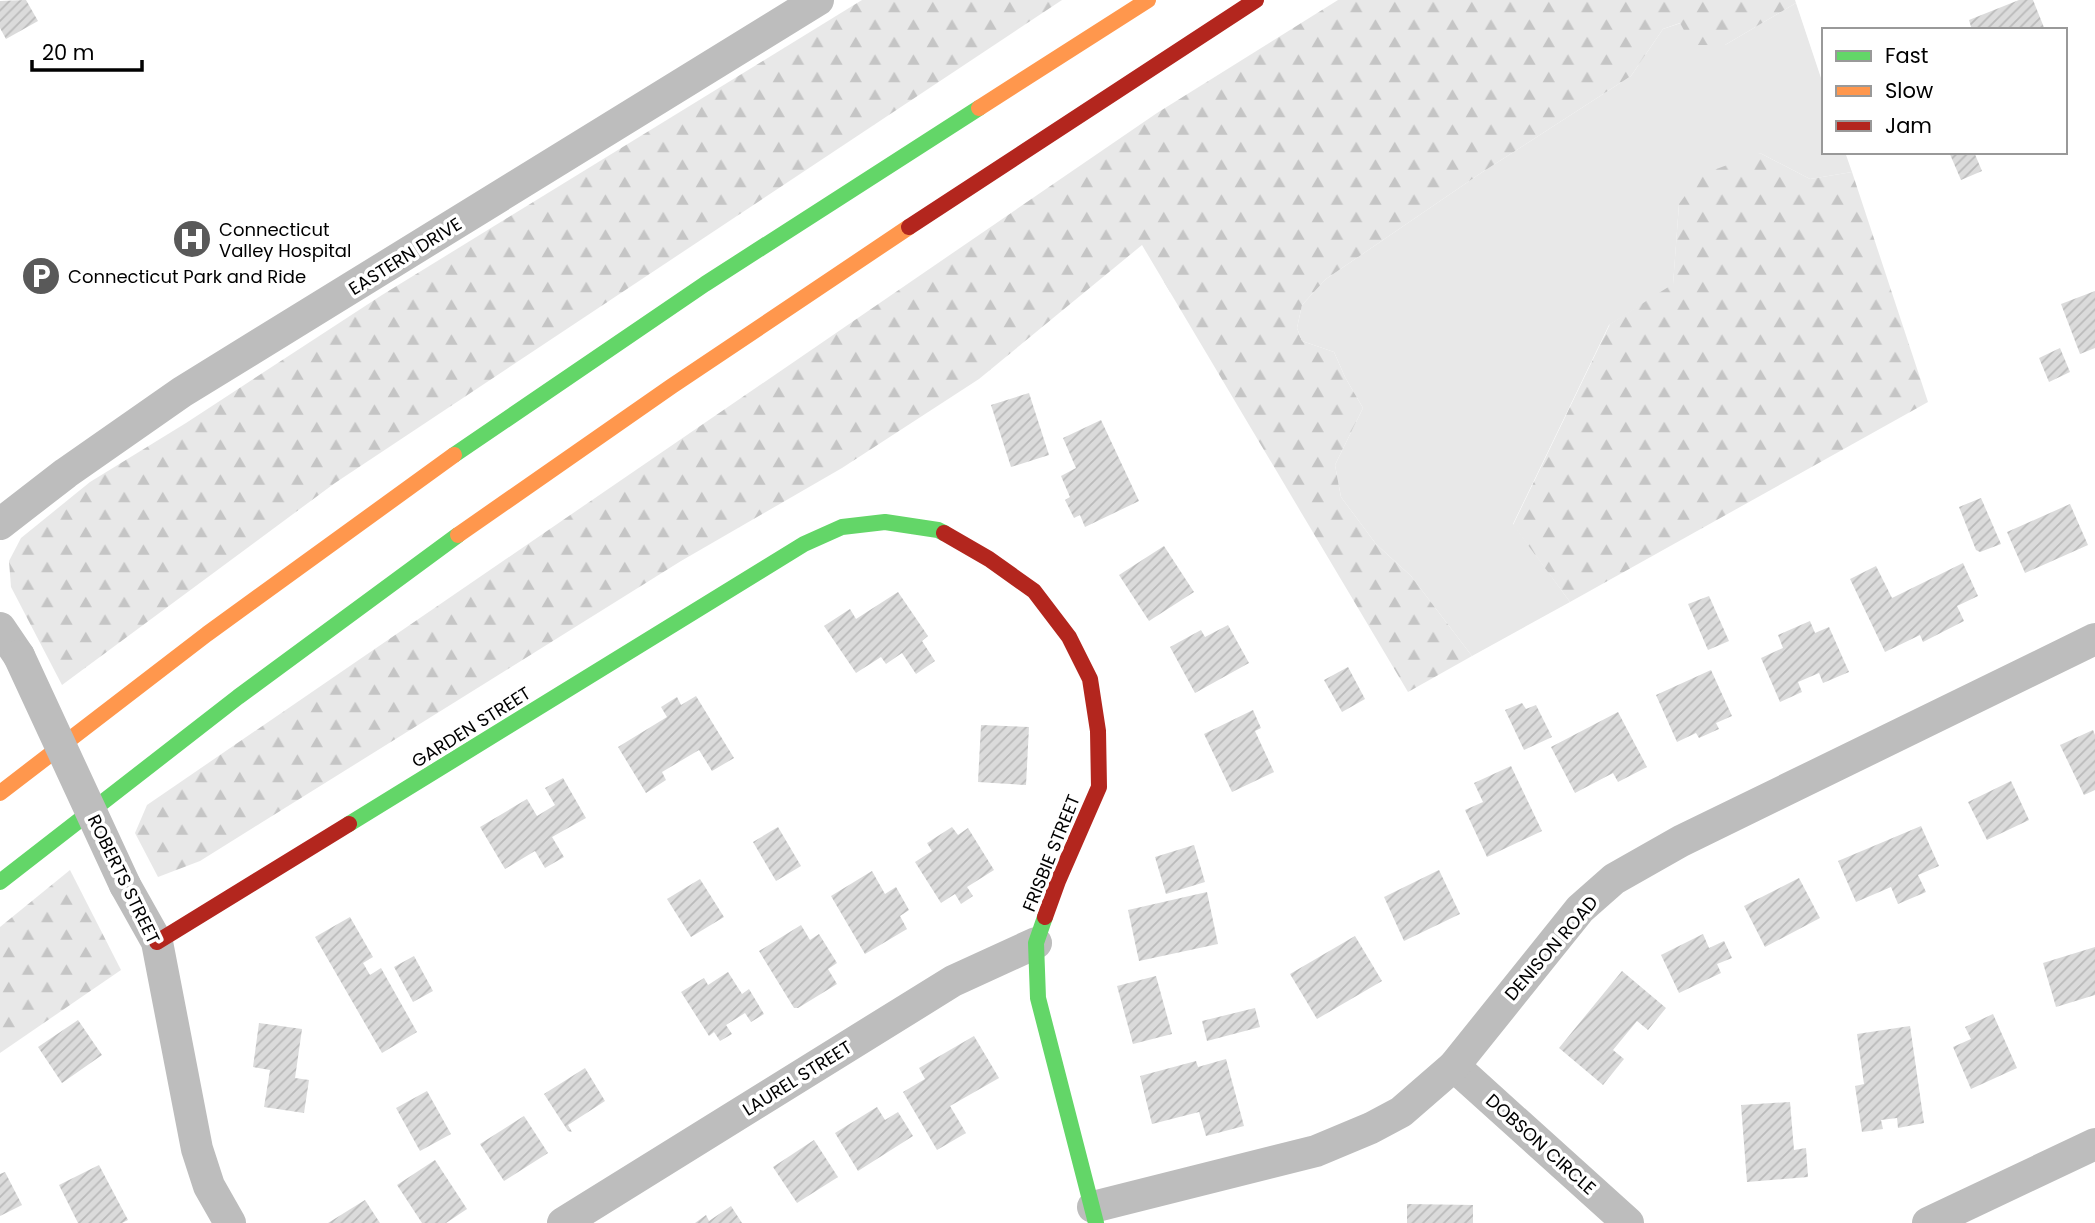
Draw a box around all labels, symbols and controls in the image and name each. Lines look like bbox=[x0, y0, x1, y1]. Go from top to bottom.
scale bar bbox=[32, 28, 142, 72]
legend bbox=[1822, 28, 2067, 154]
text: 20 m bbox=[42, 38, 95, 67]
text: Fast bbox=[1885, 41, 1928, 70]
text: Slow bbox=[1885, 76, 1933, 105]
text: Jam bbox=[1885, 111, 1932, 140]
street label: EASTERN DRIVE bbox=[344, 211, 466, 301]
place label: Connecticut Valley Hospital bbox=[219, 217, 351, 263]
hospital icon: Connecticut Valley Hospital bbox=[171, 218, 213, 260]
parking icon: Connecticut Park and Ride bbox=[20, 255, 62, 297]
place label: Connecticut Park and Ride bbox=[68, 264, 306, 289]
street label: GARDEN STREET bbox=[407, 680, 535, 774]
street label: FRISBIE STREET bbox=[1016, 791, 1086, 915]
street label: ROBERTS STREET bbox=[82, 810, 166, 948]
street label: DENISON ROAD bbox=[1499, 890, 1603, 1006]
street label: LAUREL STREET bbox=[738, 1034, 857, 1122]
street label: DOBSON CIRCLE bbox=[1481, 1088, 1601, 1200]

